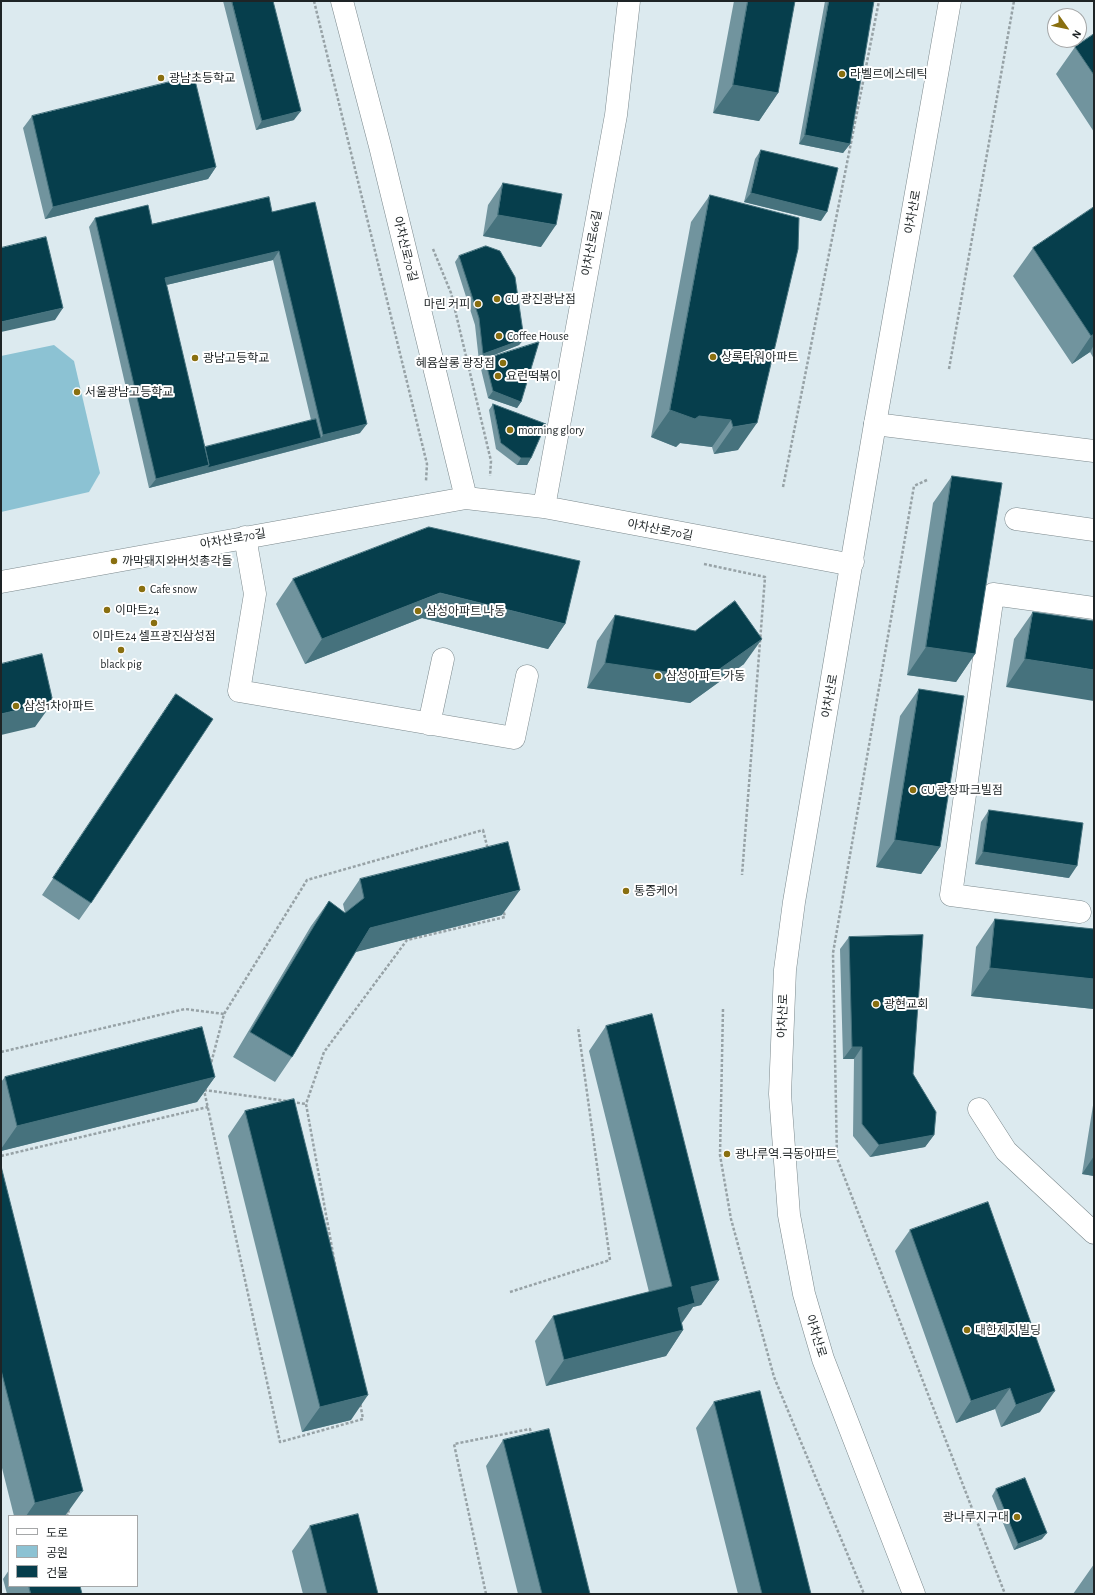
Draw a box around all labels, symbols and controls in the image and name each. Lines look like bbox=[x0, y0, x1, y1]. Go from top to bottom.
north arrow bbox=[1047, 8, 1087, 48]
text: N bbox=[1070, 28, 1083, 40]
place label: 라벨르에스테틱 bbox=[850, 67, 927, 81]
marker: 라벨르에스테틱 bbox=[837, 69, 847, 79]
place label: 광남초등학교 bbox=[169, 71, 235, 85]
marker: 광남초등학교 bbox=[156, 73, 166, 83]
street label: 아차산로 bbox=[902, 189, 924, 235]
street label: 아차산로66길 bbox=[579, 209, 605, 277]
street label: 아차산로70길 bbox=[390, 215, 420, 283]
place label: CU 광진광남점 bbox=[505, 292, 576, 306]
marker: CU 광진광남점 bbox=[492, 294, 502, 304]
place label: 마린 커피 bbox=[424, 297, 470, 311]
marker: 마린 커피 bbox=[473, 299, 483, 309]
place label: Coffee House bbox=[507, 329, 569, 343]
marker: Coffee House bbox=[494, 331, 504, 341]
place label: 상록타워아파트 bbox=[721, 350, 798, 364]
place label: 광남고등학교 bbox=[203, 351, 269, 365]
marker: 상록타워아파트 bbox=[708, 352, 718, 362]
marker: 광남고등학교 bbox=[190, 353, 200, 363]
place label: 혜윰살롱 광장점 bbox=[416, 356, 495, 370]
marker: 혜윰살롱 광장점 bbox=[498, 358, 508, 368]
place label: 요런떡볶이 bbox=[506, 369, 561, 383]
marker: 요런떡볶이 bbox=[493, 371, 503, 381]
place label: 서울광남고등학교 bbox=[85, 385, 173, 399]
marker: 서울광남고등학교 bbox=[72, 387, 82, 397]
place label: morning glory bbox=[518, 423, 584, 437]
marker: morning glory bbox=[505, 425, 515, 435]
street label: 아차산로70길 bbox=[626, 517, 694, 543]
street label: 아차산로70길 bbox=[199, 526, 267, 552]
place label: 까막돼지와버섯총각들 bbox=[122, 554, 232, 568]
marker: 까막돼지와버섯총각들 bbox=[109, 556, 119, 566]
place label: Cafe snow bbox=[150, 582, 197, 596]
marker: Cafe snow bbox=[137, 584, 147, 594]
place label: 이마트24 bbox=[115, 603, 159, 617]
place label: 삼성아파트 나동 bbox=[426, 604, 505, 618]
marker: 이마트24 bbox=[102, 605, 112, 615]
marker: 삼성아파트 나동 bbox=[413, 606, 423, 616]
marker: 이마트24 셀프광진삼성점 bbox=[149, 618, 159, 628]
place label: 이마트24 셀프광진삼성점 bbox=[92, 629, 216, 643]
marker: black pig bbox=[116, 645, 126, 655]
place label: black pig bbox=[100, 657, 142, 671]
place label: 삼성아파트 가동 bbox=[666, 669, 745, 683]
marker: 삼성아파트 가동 bbox=[653, 671, 663, 681]
street label: 아차산로 bbox=[819, 673, 841, 719]
place label: 삼성1차아파트 bbox=[24, 699, 94, 713]
marker: 삼성1차아파트 bbox=[11, 701, 21, 711]
place label: CU 광장파크빌점 bbox=[921, 783, 1003, 797]
marker: CU 광장파크빌점 bbox=[908, 785, 918, 795]
place label: 통증케어 bbox=[634, 884, 678, 898]
marker: 통증케어 bbox=[621, 886, 631, 896]
street label: 아차산로 bbox=[775, 994, 791, 1038]
place label: 광현교회 bbox=[884, 997, 928, 1011]
marker: 광현교회 bbox=[871, 999, 881, 1009]
place label: 광나루역.극동아파트 bbox=[735, 1147, 837, 1161]
marker: 광나루역.극동아파트 bbox=[722, 1149, 732, 1159]
street label: 아차산로 bbox=[803, 1313, 829, 1359]
place label: 대한제지빌딩 bbox=[975, 1323, 1041, 1337]
marker: 대한제지빌딩 bbox=[962, 1325, 972, 1335]
place label: 광나루지구대 bbox=[943, 1510, 1009, 1524]
marker: 광나루지구대 bbox=[1012, 1512, 1022, 1522]
legend bbox=[8, 1515, 138, 1587]
text: 도로 bbox=[46, 1527, 68, 1539]
text: 공원 bbox=[46, 1547, 68, 1559]
text: 건물 bbox=[46, 1567, 68, 1579]

